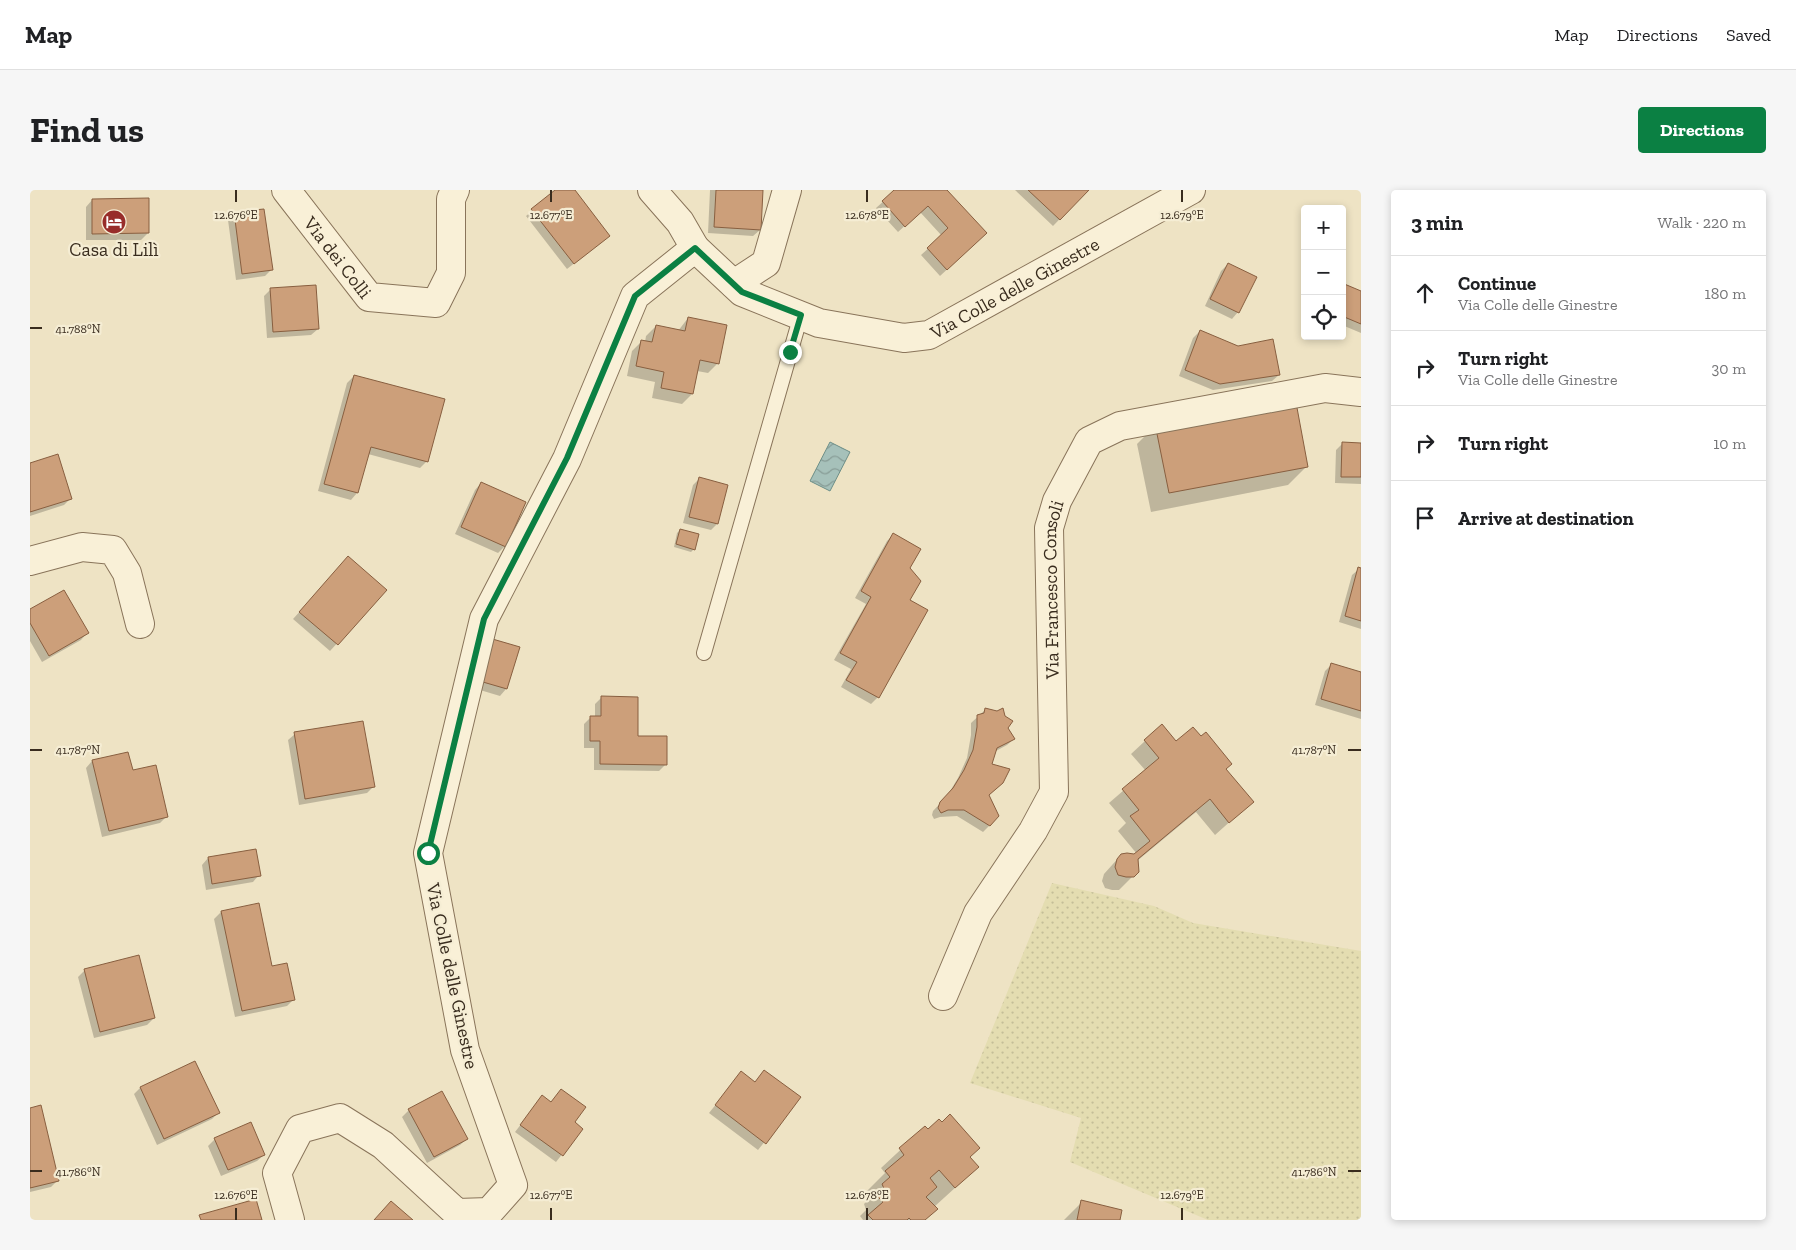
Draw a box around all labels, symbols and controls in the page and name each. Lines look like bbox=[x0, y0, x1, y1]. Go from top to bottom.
text: Map bbox=[25, 20, 72, 49]
text: Map bbox=[1554, 24, 1589, 46]
text: Directions bbox=[1617, 24, 1698, 46]
text: Saved bbox=[1726, 24, 1771, 46]
button: Directions bbox=[1638, 107, 1766, 153]
text: Find us bbox=[30, 109, 144, 151]
map controls bbox=[1301, 205, 1346, 340]
button: + bbox=[1301, 205, 1346, 250]
text: 12.676°E bbox=[214, 208, 258, 222]
text: 12.677°E bbox=[530, 208, 572, 222]
text: 12.678°E bbox=[845, 208, 889, 222]
text: 12.679°E bbox=[1160, 208, 1204, 222]
hotel icon: Casa di Lilì bbox=[101, 209, 127, 235]
text: 3 min bbox=[1411, 210, 1463, 235]
street label: Via dei Colli bbox=[298, 211, 377, 303]
text: Walk · 220 m bbox=[1658, 213, 1746, 232]
street label: Via Colle delle Ginestre bbox=[925, 232, 1103, 345]
place label: Casa di Lilì bbox=[69, 238, 159, 261]
button: − bbox=[1301, 250, 1346, 295]
text: Continue bbox=[1458, 272, 1536, 295]
icon: ahead bbox=[1411, 279, 1439, 307]
text: 180 m bbox=[1705, 284, 1746, 303]
button: locate bbox=[1301, 295, 1346, 340]
text: Via Colle delle Ginestre bbox=[1458, 295, 1617, 314]
text: 41.788°N bbox=[55, 322, 101, 336]
route end bbox=[779, 341, 802, 364]
text: Turn right bbox=[1458, 347, 1548, 370]
icon: right bbox=[1411, 354, 1439, 382]
text: 30 m bbox=[1712, 359, 1746, 378]
text: Via Colle delle Ginestre bbox=[1458, 370, 1617, 389]
icon: right bbox=[1411, 429, 1439, 457]
text: Turn right bbox=[1458, 432, 1548, 455]
text: 10 m bbox=[1713, 434, 1746, 453]
street label: Via Francesco Consoli bbox=[1038, 497, 1069, 680]
icon: arrive bbox=[1411, 504, 1439, 532]
text: Arrive at destination bbox=[1458, 507, 1634, 530]
text: 41.787°N bbox=[56, 743, 100, 757]
text: 41.787°N bbox=[1292, 743, 1336, 757]
route start bbox=[417, 842, 440, 865]
street label: Via Colle delle Ginestre bbox=[421, 880, 483, 1071]
text: 41.786°N bbox=[55, 1165, 101, 1179]
text: 41.786°N bbox=[1291, 1165, 1337, 1179]
text: 12.676°E bbox=[214, 1188, 258, 1202]
text: 12.677°E bbox=[530, 1188, 572, 1202]
text: 12.678°E bbox=[845, 1188, 889, 1202]
text: 12.679°E bbox=[1160, 1188, 1204, 1202]

